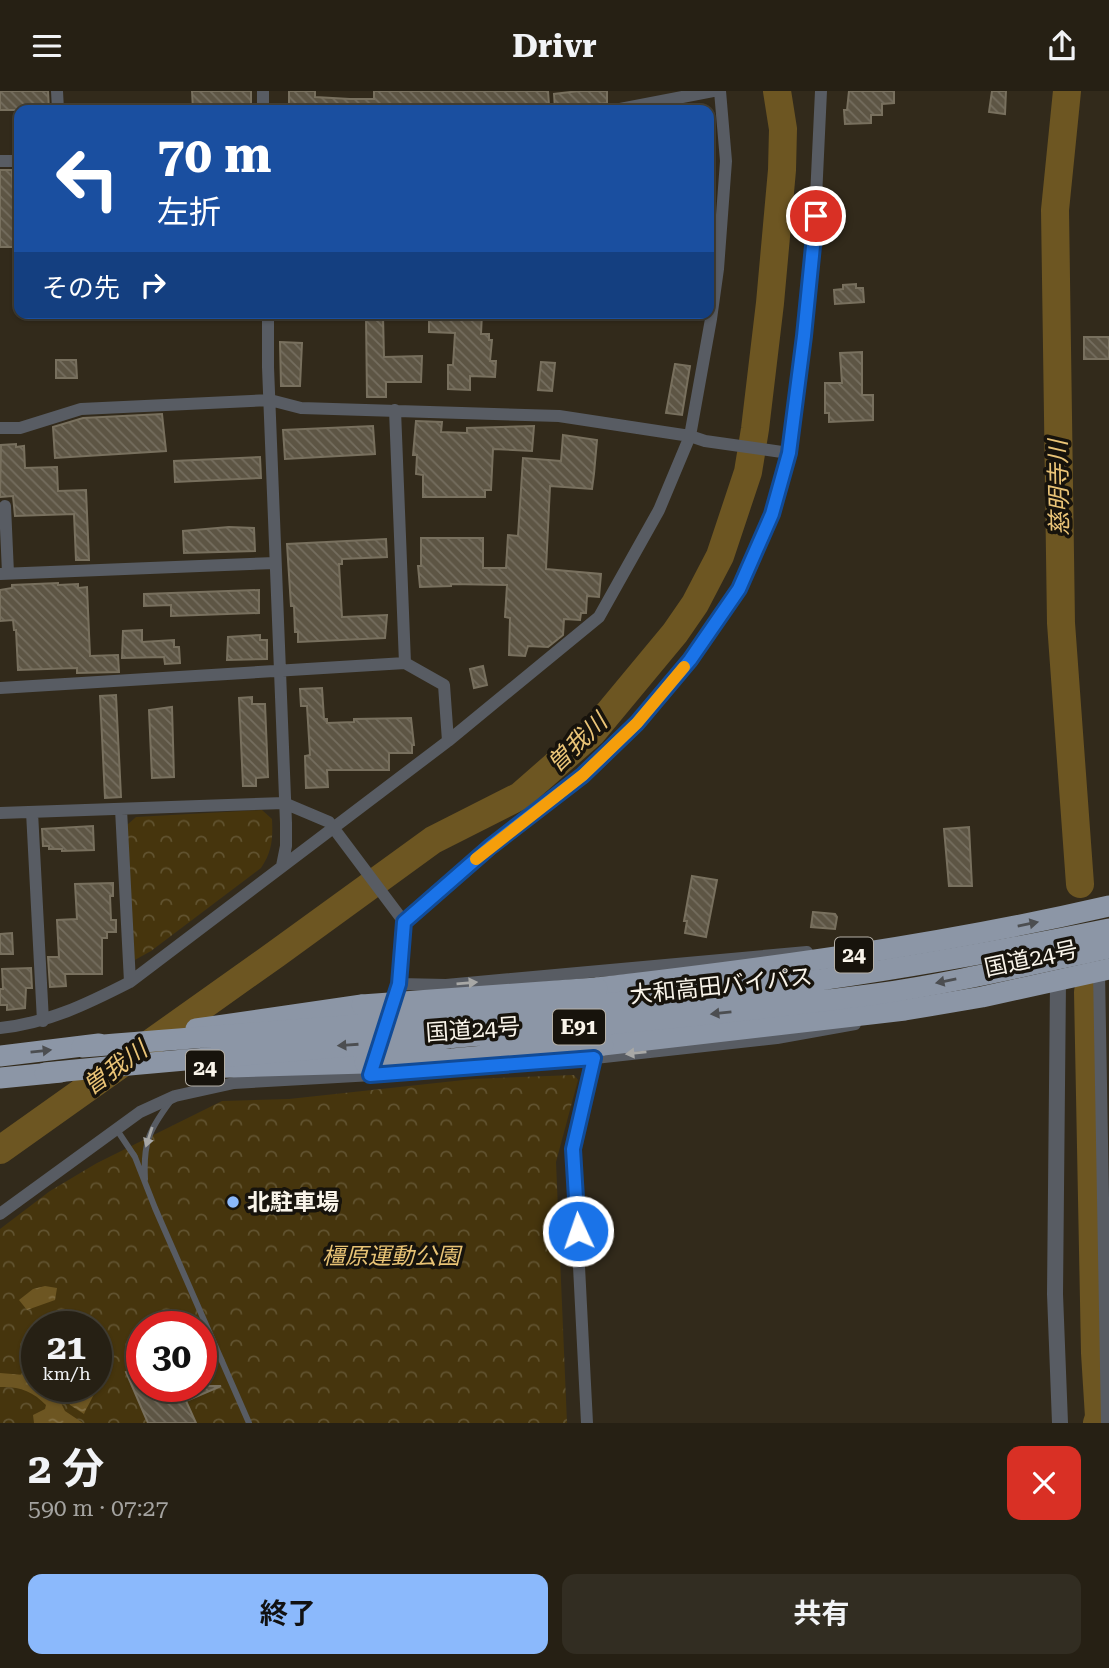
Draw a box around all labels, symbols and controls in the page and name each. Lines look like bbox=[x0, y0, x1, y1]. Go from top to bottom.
icon: menu bbox=[28, 27, 66, 65]
text: Drivr bbox=[512, 27, 597, 65]
icon: share bbox=[1043, 27, 1081, 65]
text: 70 m bbox=[157, 127, 272, 184]
icon: left bbox=[42, 133, 133, 224]
pin bbox=[786, 186, 846, 246]
text: 左折 bbox=[157, 193, 221, 231]
icon: arrive bbox=[797, 197, 835, 235]
icon: right bbox=[134, 266, 172, 304]
text: その先 bbox=[42, 273, 120, 303]
water label: 慈明寺川 bbox=[1044, 437, 1074, 536]
water label: 曽我川 bbox=[541, 706, 615, 778]
one-way arrow bbox=[1017, 918, 1039, 929]
street label: 国道24号 bbox=[982, 936, 1080, 982]
road number: 24 bbox=[835, 937, 873, 973]
street label: 大和高田バイパス bbox=[628, 963, 814, 1009]
one-way arrow bbox=[935, 976, 957, 987]
one-way arrow bbox=[456, 977, 478, 988]
one-way arrow bbox=[710, 1008, 732, 1019]
road number: E91 bbox=[553, 1009, 605, 1045]
street label: 国道24号 bbox=[425, 1013, 521, 1047]
water label: 曽我川 bbox=[78, 1034, 155, 1100]
one-way arrow bbox=[337, 1040, 359, 1051]
one-way arrow bbox=[30, 1046, 52, 1057]
one-way arrow bbox=[625, 1048, 647, 1059]
road number: 24 bbox=[186, 1051, 224, 1086]
one-way arrow bbox=[144, 1126, 154, 1147]
place label: 北駐車場 bbox=[247, 1189, 339, 1216]
marker: 北駐車場 bbox=[225, 1194, 241, 1210]
position arrow bbox=[541, 1194, 615, 1268]
park label: 橿原運動公園 bbox=[322, 1243, 463, 1270]
speed limit sign: 30 bbox=[126, 1311, 217, 1402]
text: 21 bbox=[47, 1327, 86, 1368]
text: km/h bbox=[42, 1363, 91, 1384]
text: 2 分 bbox=[28, 1444, 104, 1493]
button: close bbox=[1007, 1446, 1081, 1520]
text: 590 m · 07:27 bbox=[28, 1495, 168, 1522]
button: 終了 bbox=[28, 1574, 548, 1654]
button: 共有 bbox=[562, 1574, 1081, 1654]

